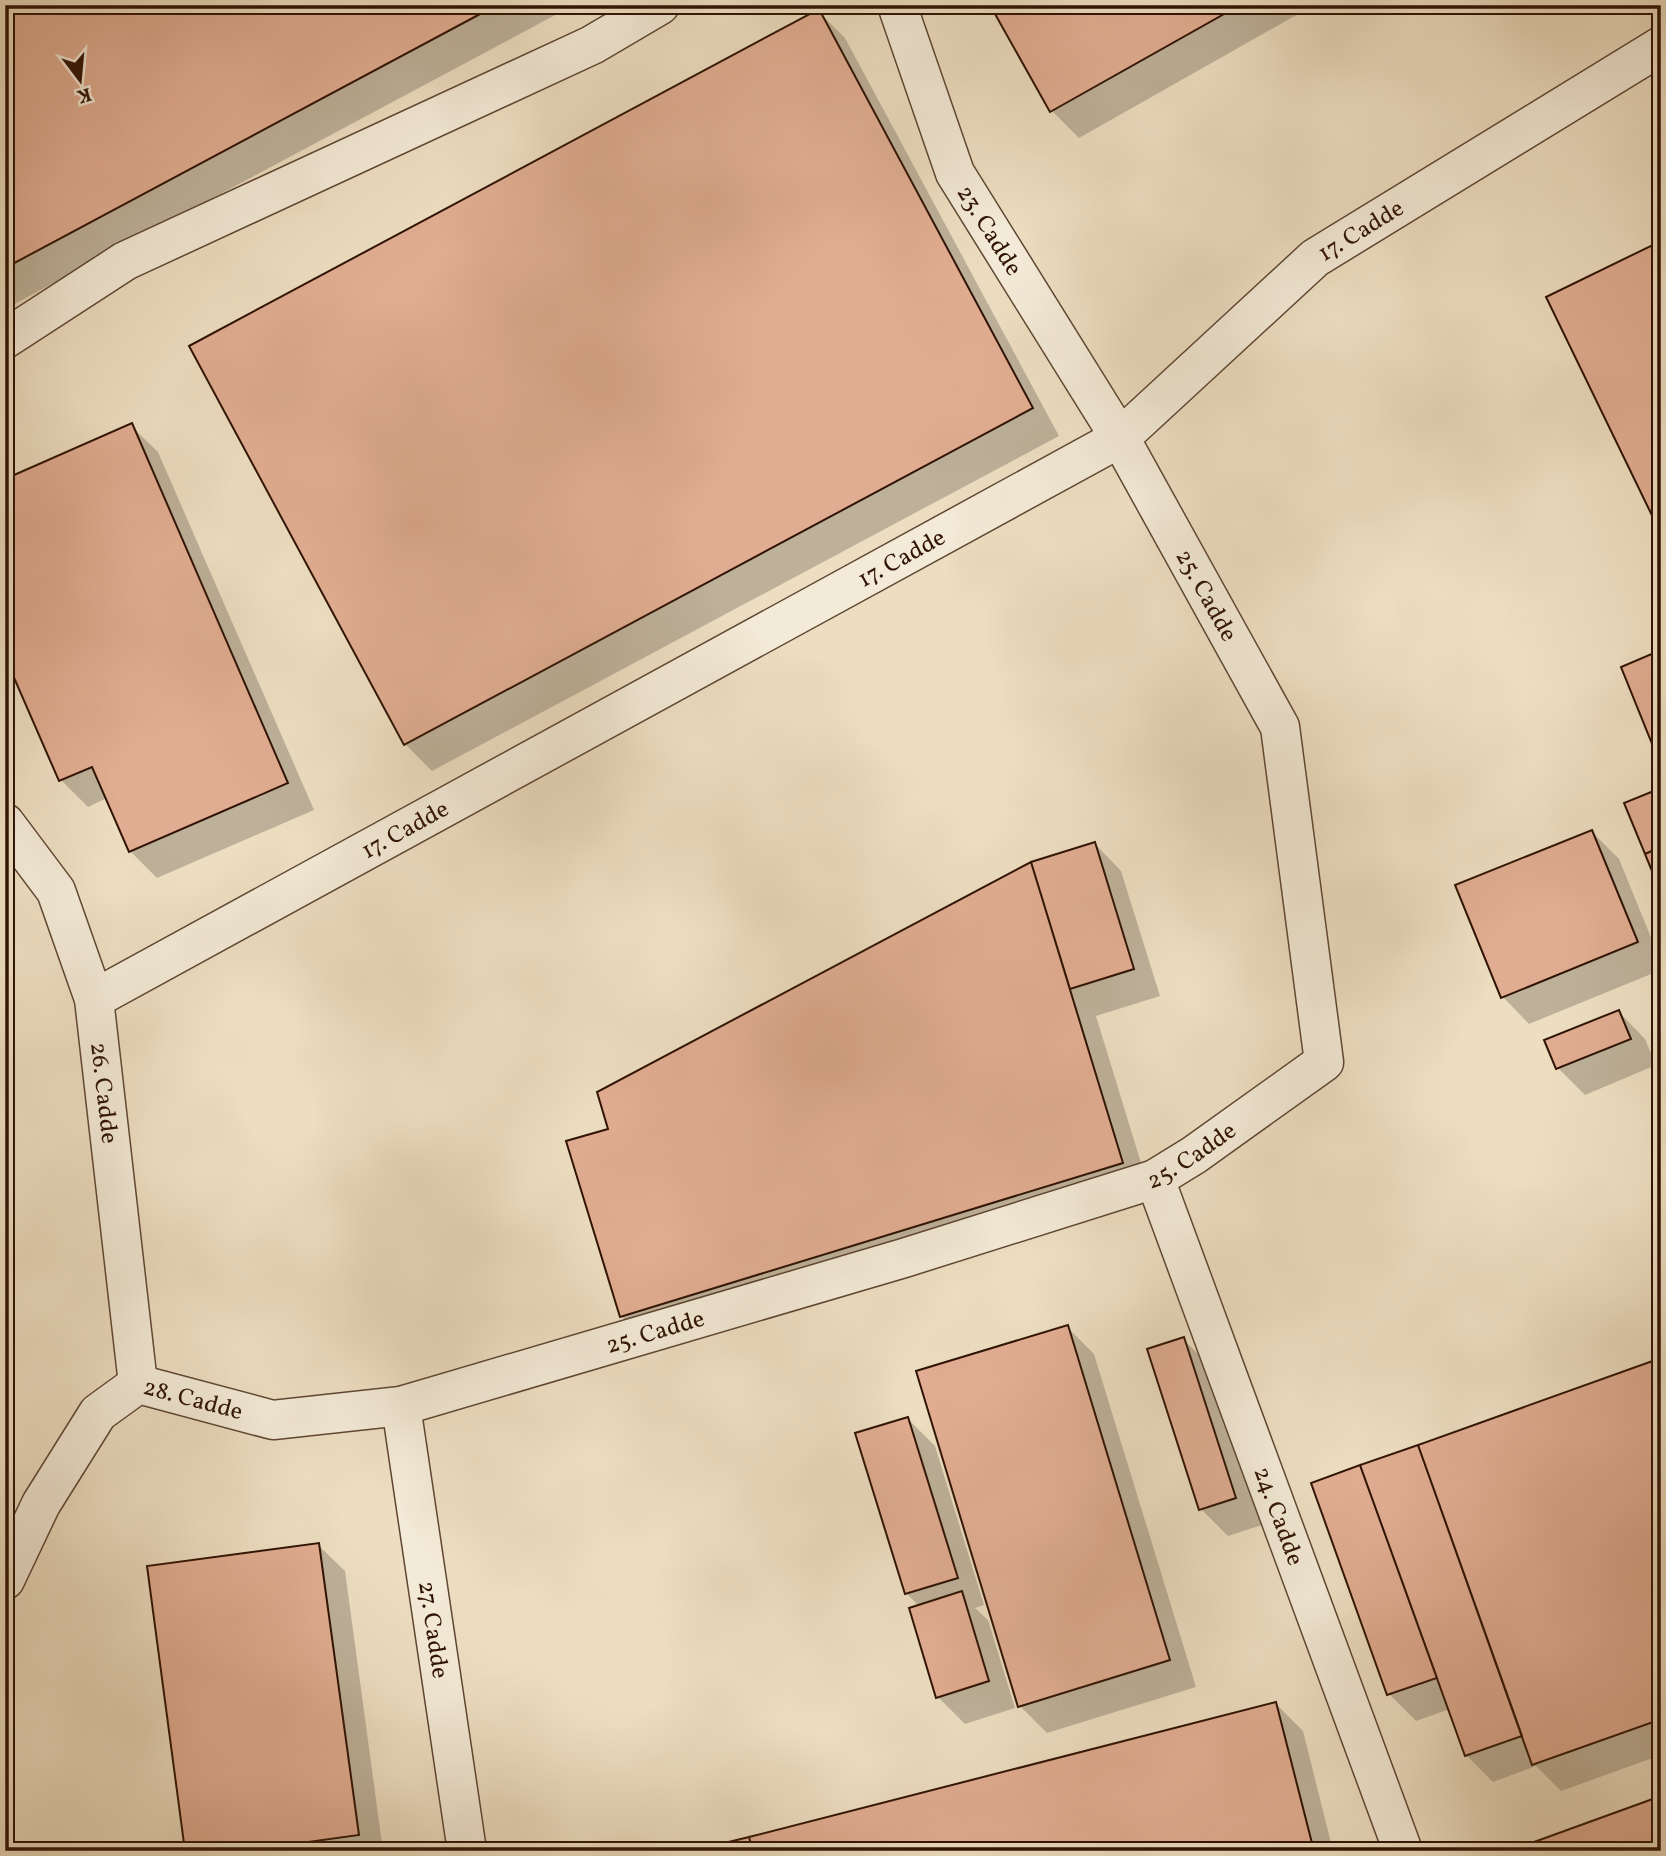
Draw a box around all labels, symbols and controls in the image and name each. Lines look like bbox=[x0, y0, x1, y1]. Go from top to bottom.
north arrow bbox=[46, 46, 116, 116]
text: K bbox=[74, 80, 94, 109]
street label: 23. Cadde bbox=[947, 179, 1029, 283]
street label: 17. Cadde bbox=[1312, 193, 1411, 271]
street label: 17. Cadde bbox=[852, 522, 952, 597]
street label: 25. Cadde bbox=[1166, 544, 1245, 648]
street label: 17. Cadde bbox=[356, 793, 455, 869]
street label: 26. Cadde bbox=[80, 1041, 125, 1146]
street label: 25. Cadde bbox=[1143, 1115, 1244, 1199]
street label: 25. Cadde bbox=[602, 1303, 709, 1364]
street label: 28. Cadde bbox=[139, 1371, 246, 1430]
street label: 24. Cadde bbox=[1244, 1462, 1311, 1571]
street label: 27. Cadde bbox=[408, 1579, 456, 1681]

